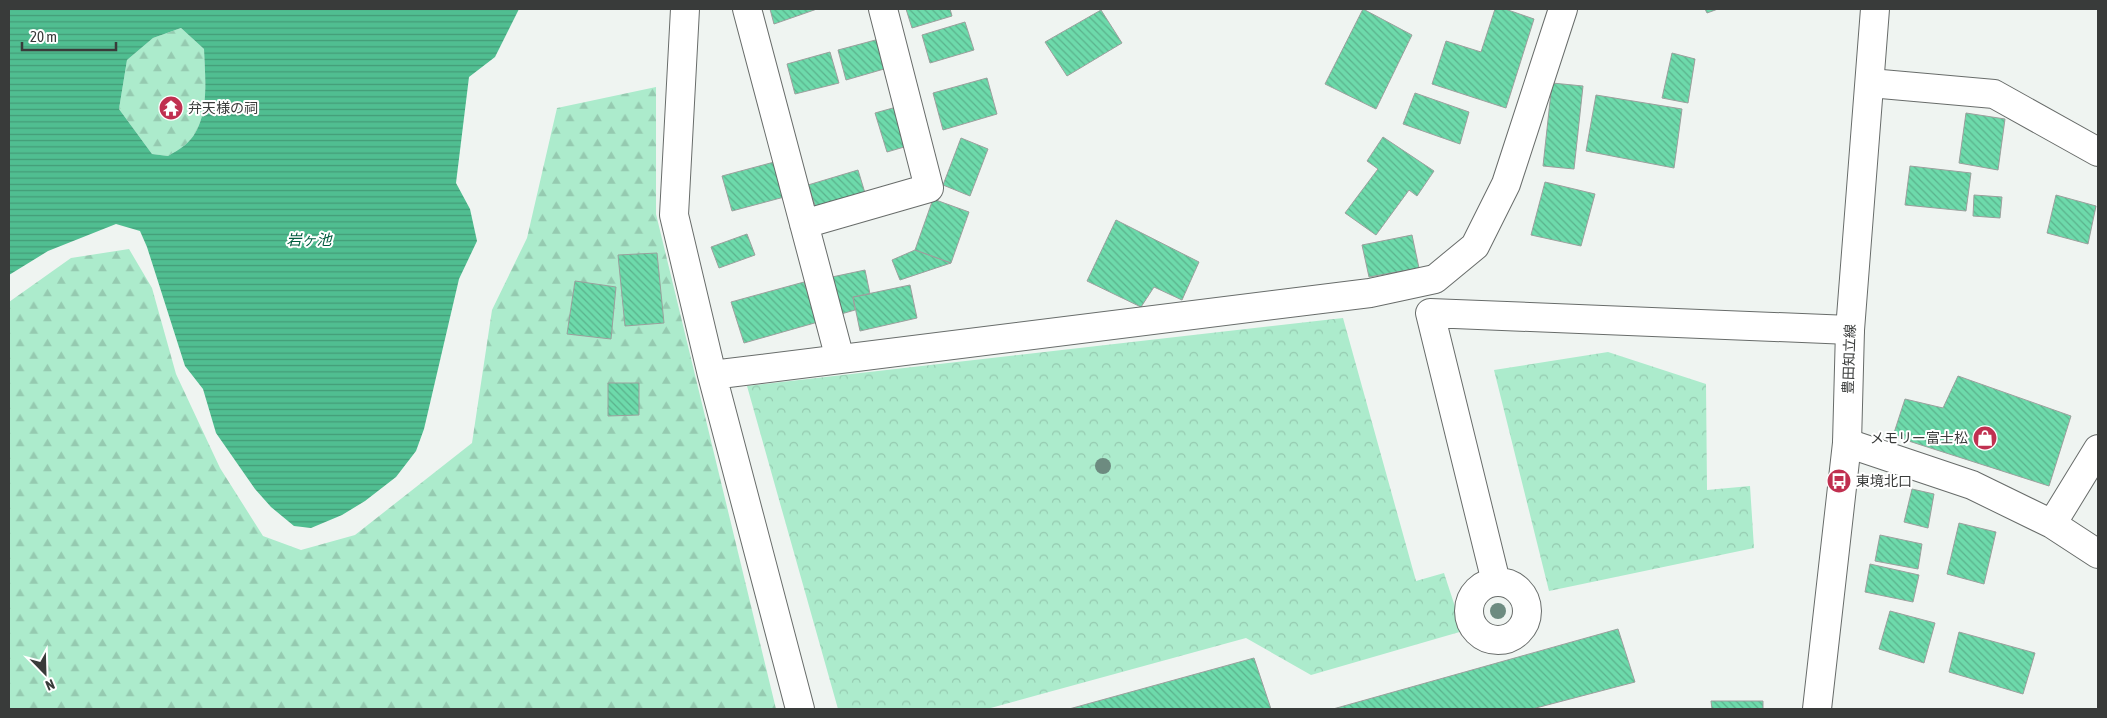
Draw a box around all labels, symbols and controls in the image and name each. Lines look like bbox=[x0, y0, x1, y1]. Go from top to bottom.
scale bar bbox=[22, 20, 116, 52]
text: 20 m bbox=[30, 28, 57, 45]
temple icon: 弁天様の祠 bbox=[158, 95, 184, 121]
place label: 弁天様の祠 bbox=[188, 100, 258, 116]
water label: 岩ヶ池 bbox=[286, 231, 333, 248]
street label: 豊田知立線 bbox=[1840, 324, 1858, 394]
shop icon: メモリー富士松 bbox=[1972, 425, 1998, 451]
place label: メモリー富士松 bbox=[1870, 430, 1968, 446]
bus stop icon: 東境北口 bbox=[1826, 468, 1852, 494]
place label: 東境北口 bbox=[1856, 473, 1912, 489]
north arrow bbox=[20, 648, 70, 698]
text: N bbox=[43, 676, 57, 694]

